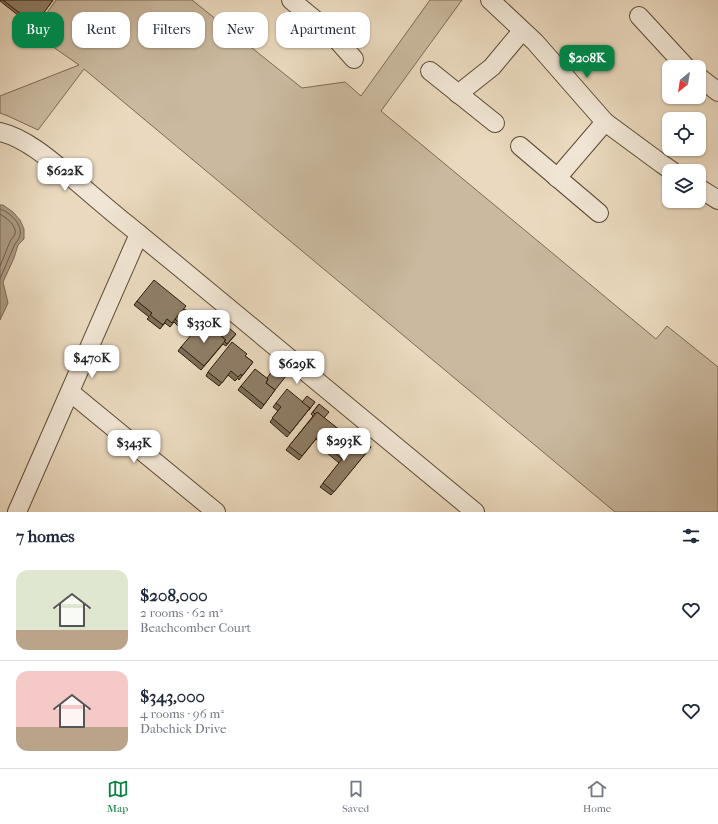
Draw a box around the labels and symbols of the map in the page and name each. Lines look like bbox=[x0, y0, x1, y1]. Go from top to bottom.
pin: $208K bbox=[559, 45, 615, 79]
north arrow bbox=[662, 60, 706, 104]
pin: $622K bbox=[37, 158, 93, 192]
pin: $330K bbox=[176, 310, 232, 344]
pin: $470K bbox=[64, 345, 120, 379]
pin: $629K bbox=[269, 351, 325, 385]
pin: $293K bbox=[316, 428, 372, 462]
pin: $343K bbox=[106, 430, 162, 464]

